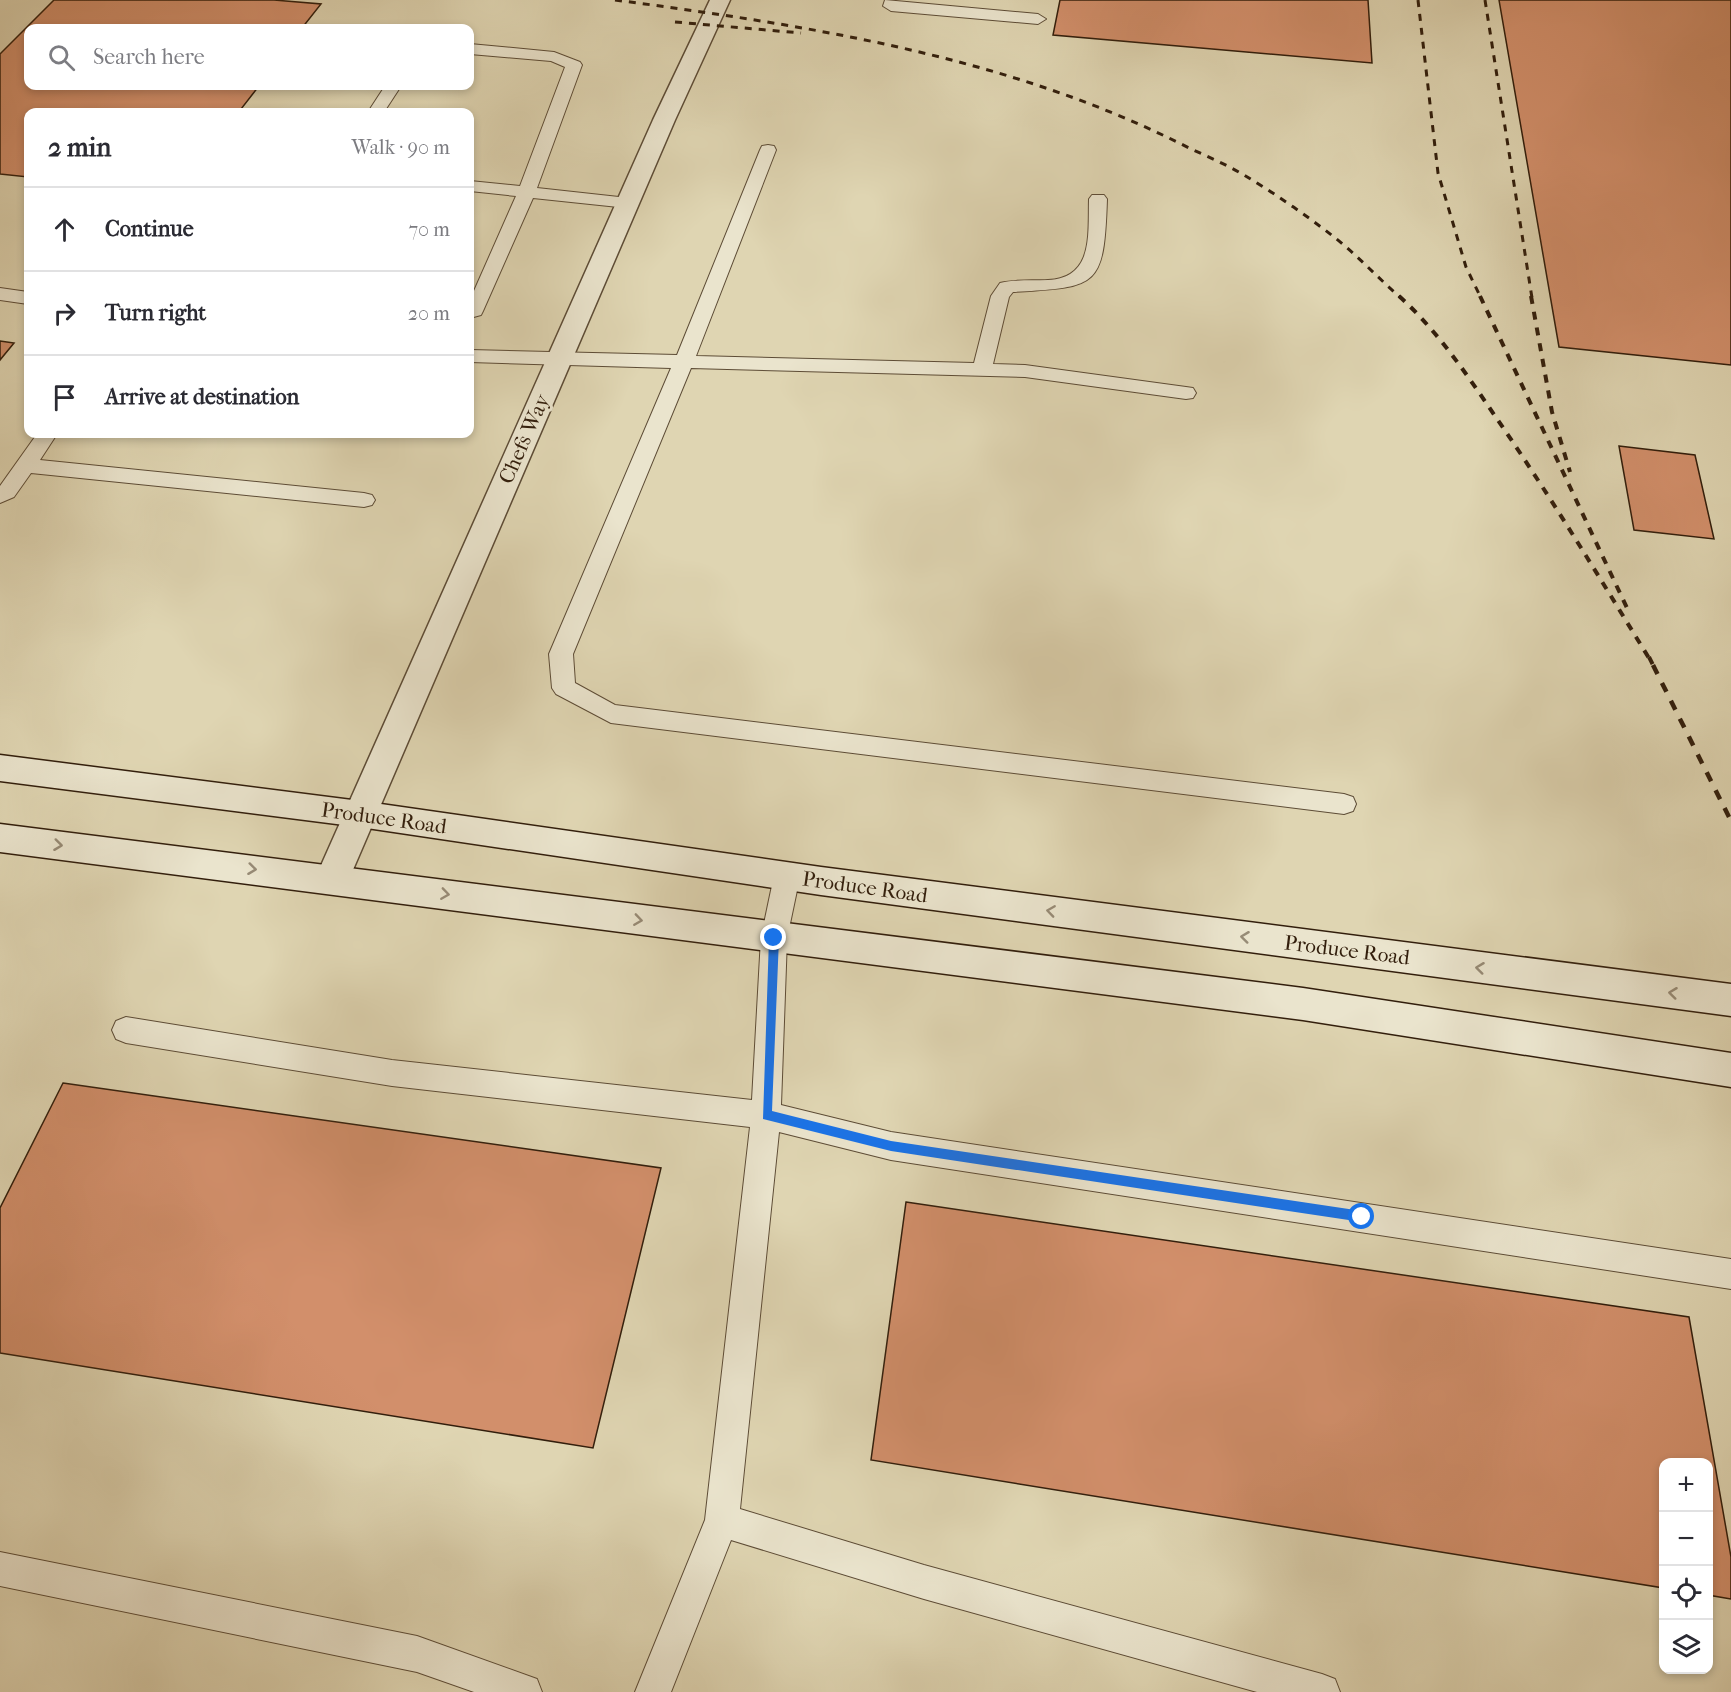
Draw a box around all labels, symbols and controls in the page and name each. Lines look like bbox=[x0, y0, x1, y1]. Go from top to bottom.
search box bbox=[24, 24, 474, 90]
icon: search bbox=[45, 41, 78, 74]
text: Search here bbox=[93, 44, 205, 70]
text: 2 min bbox=[48, 132, 111, 163]
text: Walk · 90 m bbox=[352, 136, 450, 159]
icon: ahead bbox=[48, 213, 81, 246]
text: Continue bbox=[105, 216, 194, 242]
text: 70 m bbox=[408, 218, 450, 241]
icon: right bbox=[48, 297, 81, 330]
text: Turn right bbox=[105, 300, 206, 326]
text: 20 m bbox=[408, 302, 450, 325]
icon: arrive bbox=[48, 381, 81, 414]
text: Arrive at destination bbox=[105, 384, 299, 410]
street label: Chefs Way bbox=[494, 390, 555, 487]
street label: Produce Road bbox=[320, 797, 449, 839]
one-way arrow bbox=[53, 839, 63, 851]
one-way arrow bbox=[247, 863, 256, 875]
street label: Produce Road bbox=[801, 866, 930, 908]
one-way arrow bbox=[440, 888, 450, 900]
one-way arrow bbox=[1047, 906, 1056, 918]
one-way arrow bbox=[634, 913, 643, 926]
route end bbox=[760, 924, 786, 950]
street label: Produce Road bbox=[1283, 930, 1412, 970]
one-way arrow bbox=[1240, 931, 1249, 944]
one-way arrow bbox=[1475, 962, 1484, 974]
one-way arrow bbox=[1668, 987, 1678, 1000]
route start bbox=[1348, 1203, 1374, 1229]
map controls bbox=[1659, 1458, 1713, 1674]
button: + bbox=[1659, 1458, 1713, 1512]
button: − bbox=[1659, 1512, 1713, 1566]
button: locate bbox=[1659, 1566, 1713, 1620]
button: layers bbox=[1659, 1620, 1713, 1674]

